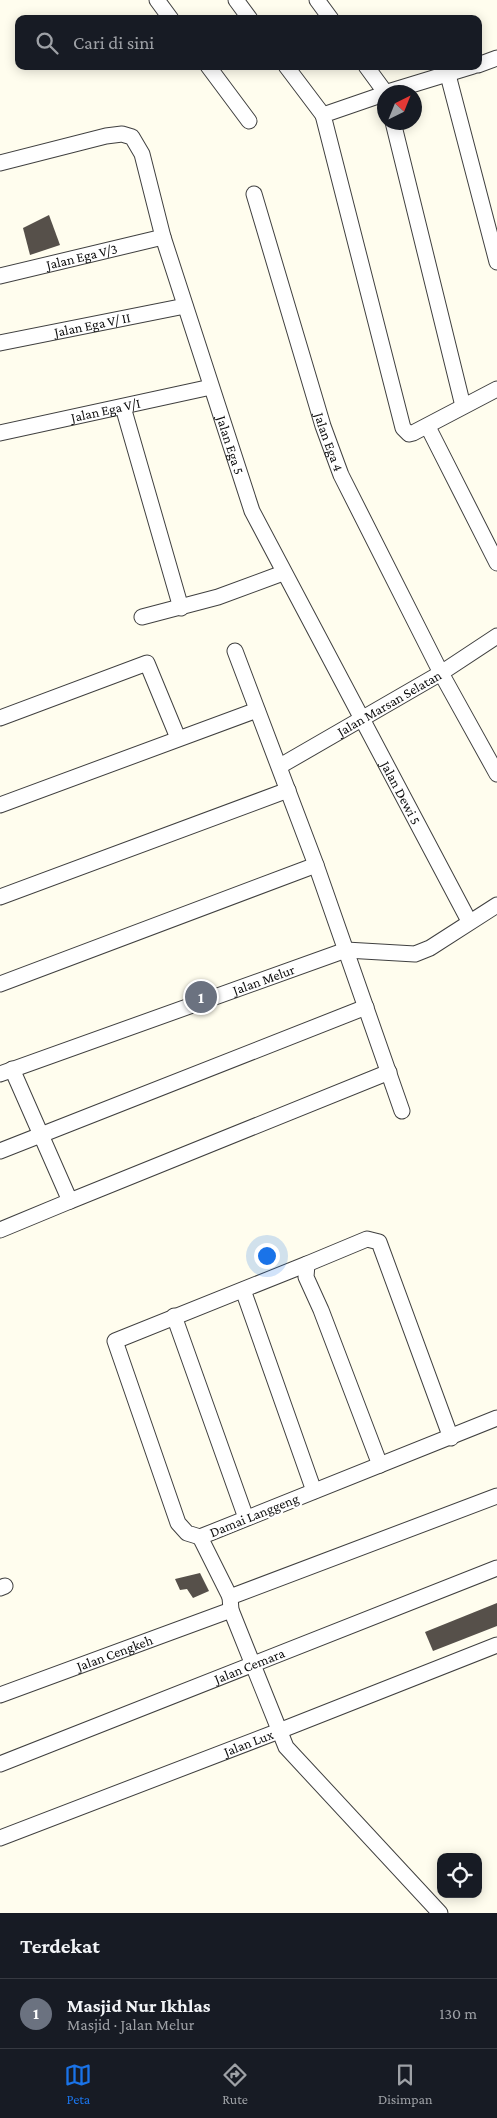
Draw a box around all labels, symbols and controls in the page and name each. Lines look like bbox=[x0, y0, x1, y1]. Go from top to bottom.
search box bbox=[15, 15, 482, 70]
icon: search bbox=[33, 29, 61, 57]
text: Cari di sini bbox=[73, 32, 154, 53]
north arrow bbox=[377, 85, 422, 130]
street label: Jalan Ega V/3 bbox=[42, 240, 119, 273]
street label: Jalan Ega V/ II bbox=[51, 309, 132, 340]
street label: Jalan Ega V/I bbox=[67, 395, 142, 426]
street label: Jalan Ega 4 bbox=[311, 409, 347, 473]
street label: Jalan Ega 5 bbox=[213, 412, 248, 476]
street label: Jalan Marsan Selatan bbox=[332, 666, 444, 740]
street label: Jalan Dewi 5 bbox=[377, 756, 424, 827]
street label: Jalan Melur bbox=[228, 961, 297, 999]
pin: 1 bbox=[185, 978, 217, 1016]
your location bbox=[254, 1243, 280, 1269]
street label: Damai Langgeng bbox=[207, 1490, 301, 1540]
street label: Jalan Cengkeh bbox=[72, 1631, 155, 1675]
street label: Jalan Cemara bbox=[210, 1644, 287, 1687]
street label: Jalan Lux bbox=[219, 1726, 276, 1760]
map controls bbox=[437, 1853, 482, 1898]
button: locate bbox=[437, 1853, 482, 1898]
text: Terdekat bbox=[20, 1934, 100, 1958]
text: Masjid Nur Ikhlas bbox=[67, 1995, 210, 2016]
text: 1 bbox=[33, 2005, 39, 2022]
text: 130 m bbox=[439, 2005, 477, 2022]
text: Masjid · Jalan Melur bbox=[67, 2016, 194, 2033]
tab: Peta bbox=[64, 2061, 92, 2107]
tab: Rute bbox=[221, 2061, 249, 2107]
tab: Disimpan bbox=[378, 2061, 433, 2107]

